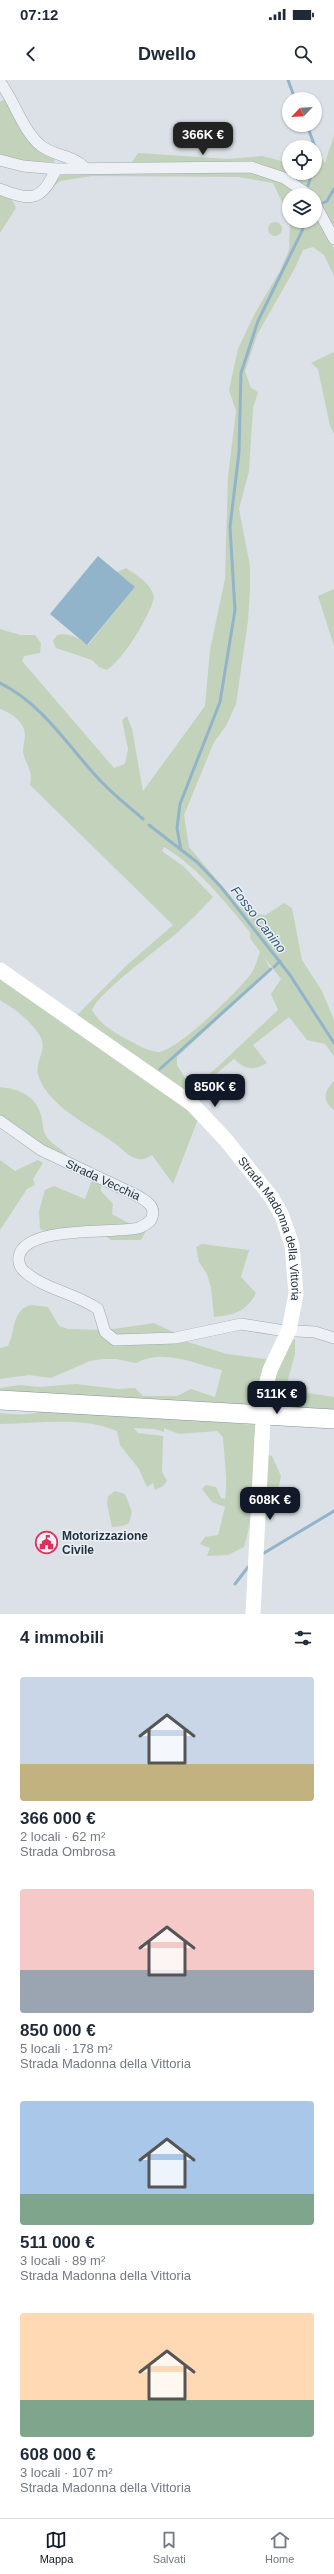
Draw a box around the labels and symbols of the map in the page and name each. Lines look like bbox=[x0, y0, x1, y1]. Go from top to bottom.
north arrow bbox=[282, 92, 322, 132]
pin: 366K € bbox=[170, 122, 236, 156]
water label: Fosso Canino bbox=[228, 883, 289, 956]
pin: 850K € bbox=[182, 1074, 248, 1108]
street label: Strada Madonna della Vittoria bbox=[235, 1154, 303, 1302]
street label: Strada Vecchia bbox=[63, 1157, 143, 1204]
pin: 511K € bbox=[244, 1381, 310, 1415]
pin: 608K € bbox=[237, 1487, 303, 1521]
place label: Motorizzazione Civile bbox=[62, 1529, 148, 1557]
public building icon: Motorizzazione Civile bbox=[33, 1530, 59, 1556]

